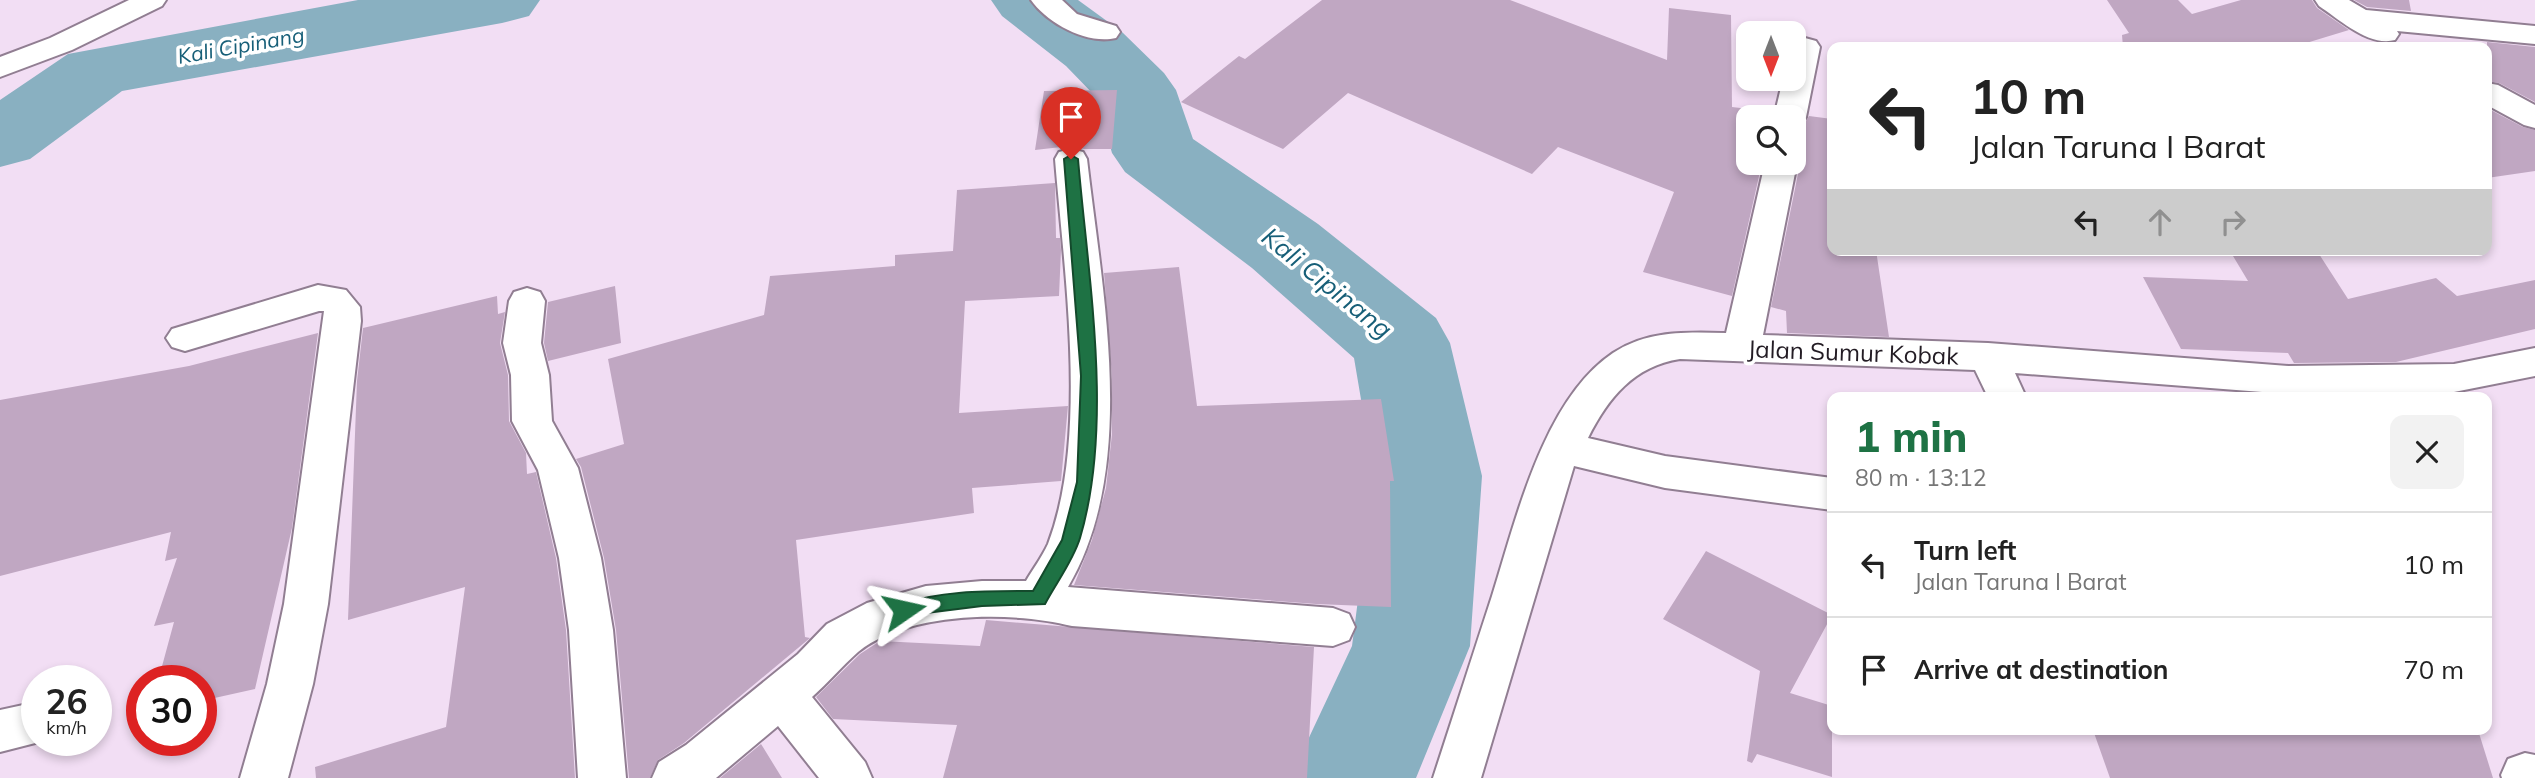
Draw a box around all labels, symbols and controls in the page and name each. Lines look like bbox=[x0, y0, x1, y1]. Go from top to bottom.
water label: Kali Cipinang bbox=[175, 21, 307, 69]
north arrow bbox=[1736, 21, 1806, 91]
map controls bbox=[1736, 21, 1806, 175]
text: 10 m bbox=[1970, 65, 2086, 126]
icon: left bbox=[1855, 70, 1946, 161]
pin bbox=[1041, 87, 1101, 159]
icon: arrive bbox=[1052, 98, 1090, 136]
button: search bbox=[1736, 105, 1806, 175]
text: Jalan Taruna I Barat bbox=[1970, 126, 2266, 166]
icon: left bbox=[2068, 203, 2106, 241]
icon: ahead bbox=[2141, 203, 2179, 241]
icon: right bbox=[2214, 203, 2252, 241]
water label: Kali Cipinang bbox=[1255, 220, 1399, 345]
street label: Jalan Sumur Kobak bbox=[1747, 333, 1960, 371]
text: 1 min bbox=[1855, 410, 1968, 463]
button: close bbox=[2390, 415, 2464, 489]
text: 80 m · 13:12 bbox=[1855, 463, 1987, 492]
text: Turn left bbox=[1914, 534, 2016, 567]
icon: left bbox=[1855, 546, 1893, 584]
text: 10 m bbox=[2403, 548, 2464, 581]
text: Jalan Taruna I Barat bbox=[1914, 567, 2126, 596]
position arrow bbox=[867, 573, 941, 647]
icon: arrive bbox=[1855, 651, 1893, 689]
text: Arrive at destination bbox=[1914, 653, 2169, 686]
text: 70 m bbox=[2403, 653, 2464, 686]
speed limit sign: 30 bbox=[126, 665, 217, 756]
text: 26 bbox=[45, 679, 88, 723]
text: km/h bbox=[46, 716, 87, 739]

